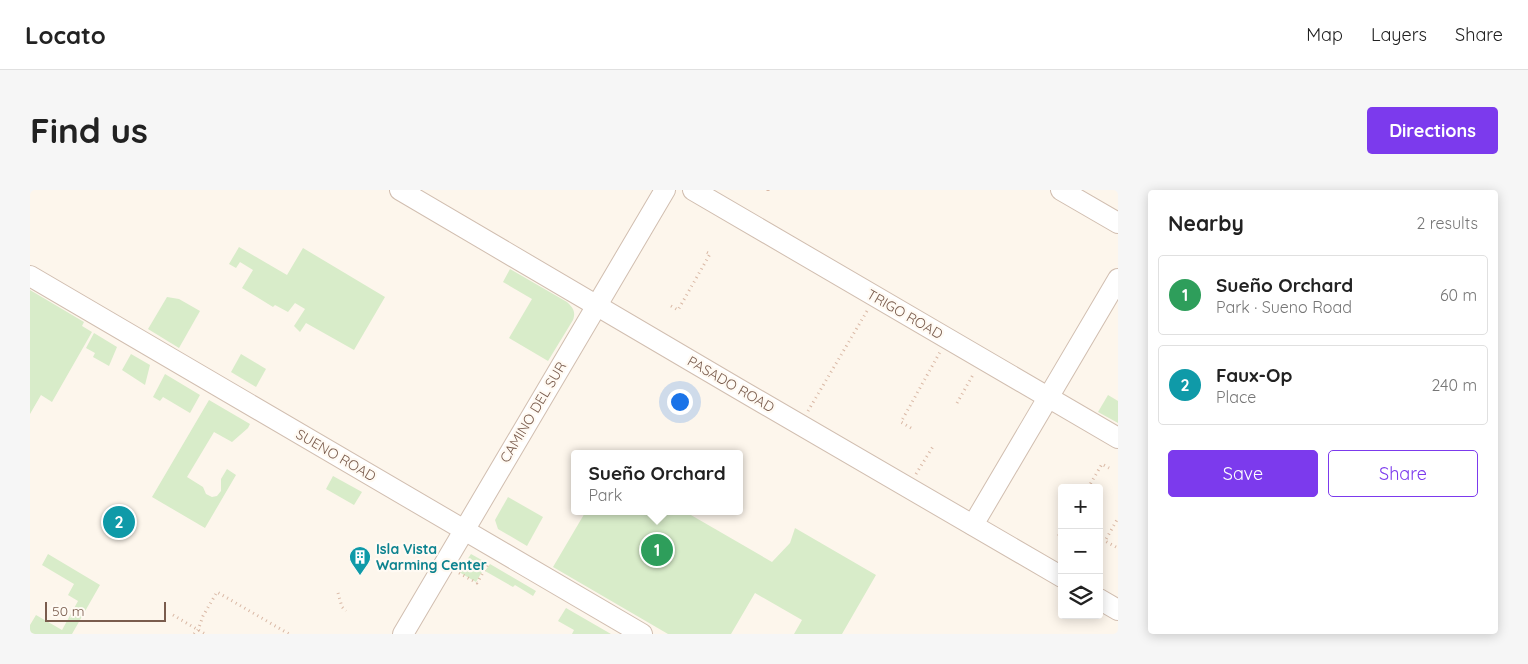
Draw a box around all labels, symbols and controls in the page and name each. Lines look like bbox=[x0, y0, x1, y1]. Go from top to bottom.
text: Locato bbox=[25, 20, 106, 50]
text: Map bbox=[1306, 23, 1343, 46]
text: Layers bbox=[1371, 23, 1427, 46]
text: Share bbox=[1455, 23, 1503, 46]
button: Directions bbox=[1367, 107, 1498, 154]
text: Find us bbox=[30, 108, 148, 152]
text: Nearby bbox=[1168, 210, 1244, 236]
text: 2 results bbox=[1416, 213, 1478, 233]
text: Sueño Orchard bbox=[1216, 273, 1353, 297]
street label: TRIGO ROAD bbox=[864, 285, 946, 343]
text: 1 bbox=[1182, 285, 1188, 305]
text: 60 m bbox=[1440, 285, 1477, 305]
text: Park · Sueno Road bbox=[1216, 297, 1352, 317]
street label: PASADO ROAD bbox=[684, 352, 778, 416]
street label: CAMINO DEL SUR bbox=[496, 358, 570, 466]
text: Faux-Op bbox=[1216, 363, 1292, 387]
text: 2 bbox=[1180, 375, 1190, 395]
text: 240 m bbox=[1431, 375, 1477, 395]
text: Place bbox=[1216, 387, 1256, 407]
your location bbox=[667, 389, 693, 415]
street label: SUENO ROAD bbox=[293, 425, 379, 485]
popup bbox=[571, 450, 743, 515]
button: Save bbox=[1168, 450, 1318, 497]
button: Share bbox=[1328, 450, 1478, 497]
text: Sueño Orchard bbox=[588, 461, 726, 485]
map controls bbox=[1058, 484, 1103, 619]
button: + bbox=[1058, 484, 1103, 529]
text: Park bbox=[588, 485, 622, 505]
pin: 2 bbox=[103, 503, 135, 541]
button: − bbox=[1058, 529, 1103, 574]
pin: 1 bbox=[641, 531, 673, 569]
place label: Isla Vista Warming Center bbox=[376, 540, 487, 574]
building icon: Isla Vista Warming Center bbox=[348, 545, 372, 576]
button: layers bbox=[1058, 574, 1103, 619]
scale bar bbox=[45, 599, 166, 622]
text: 50 m bbox=[52, 602, 85, 620]

